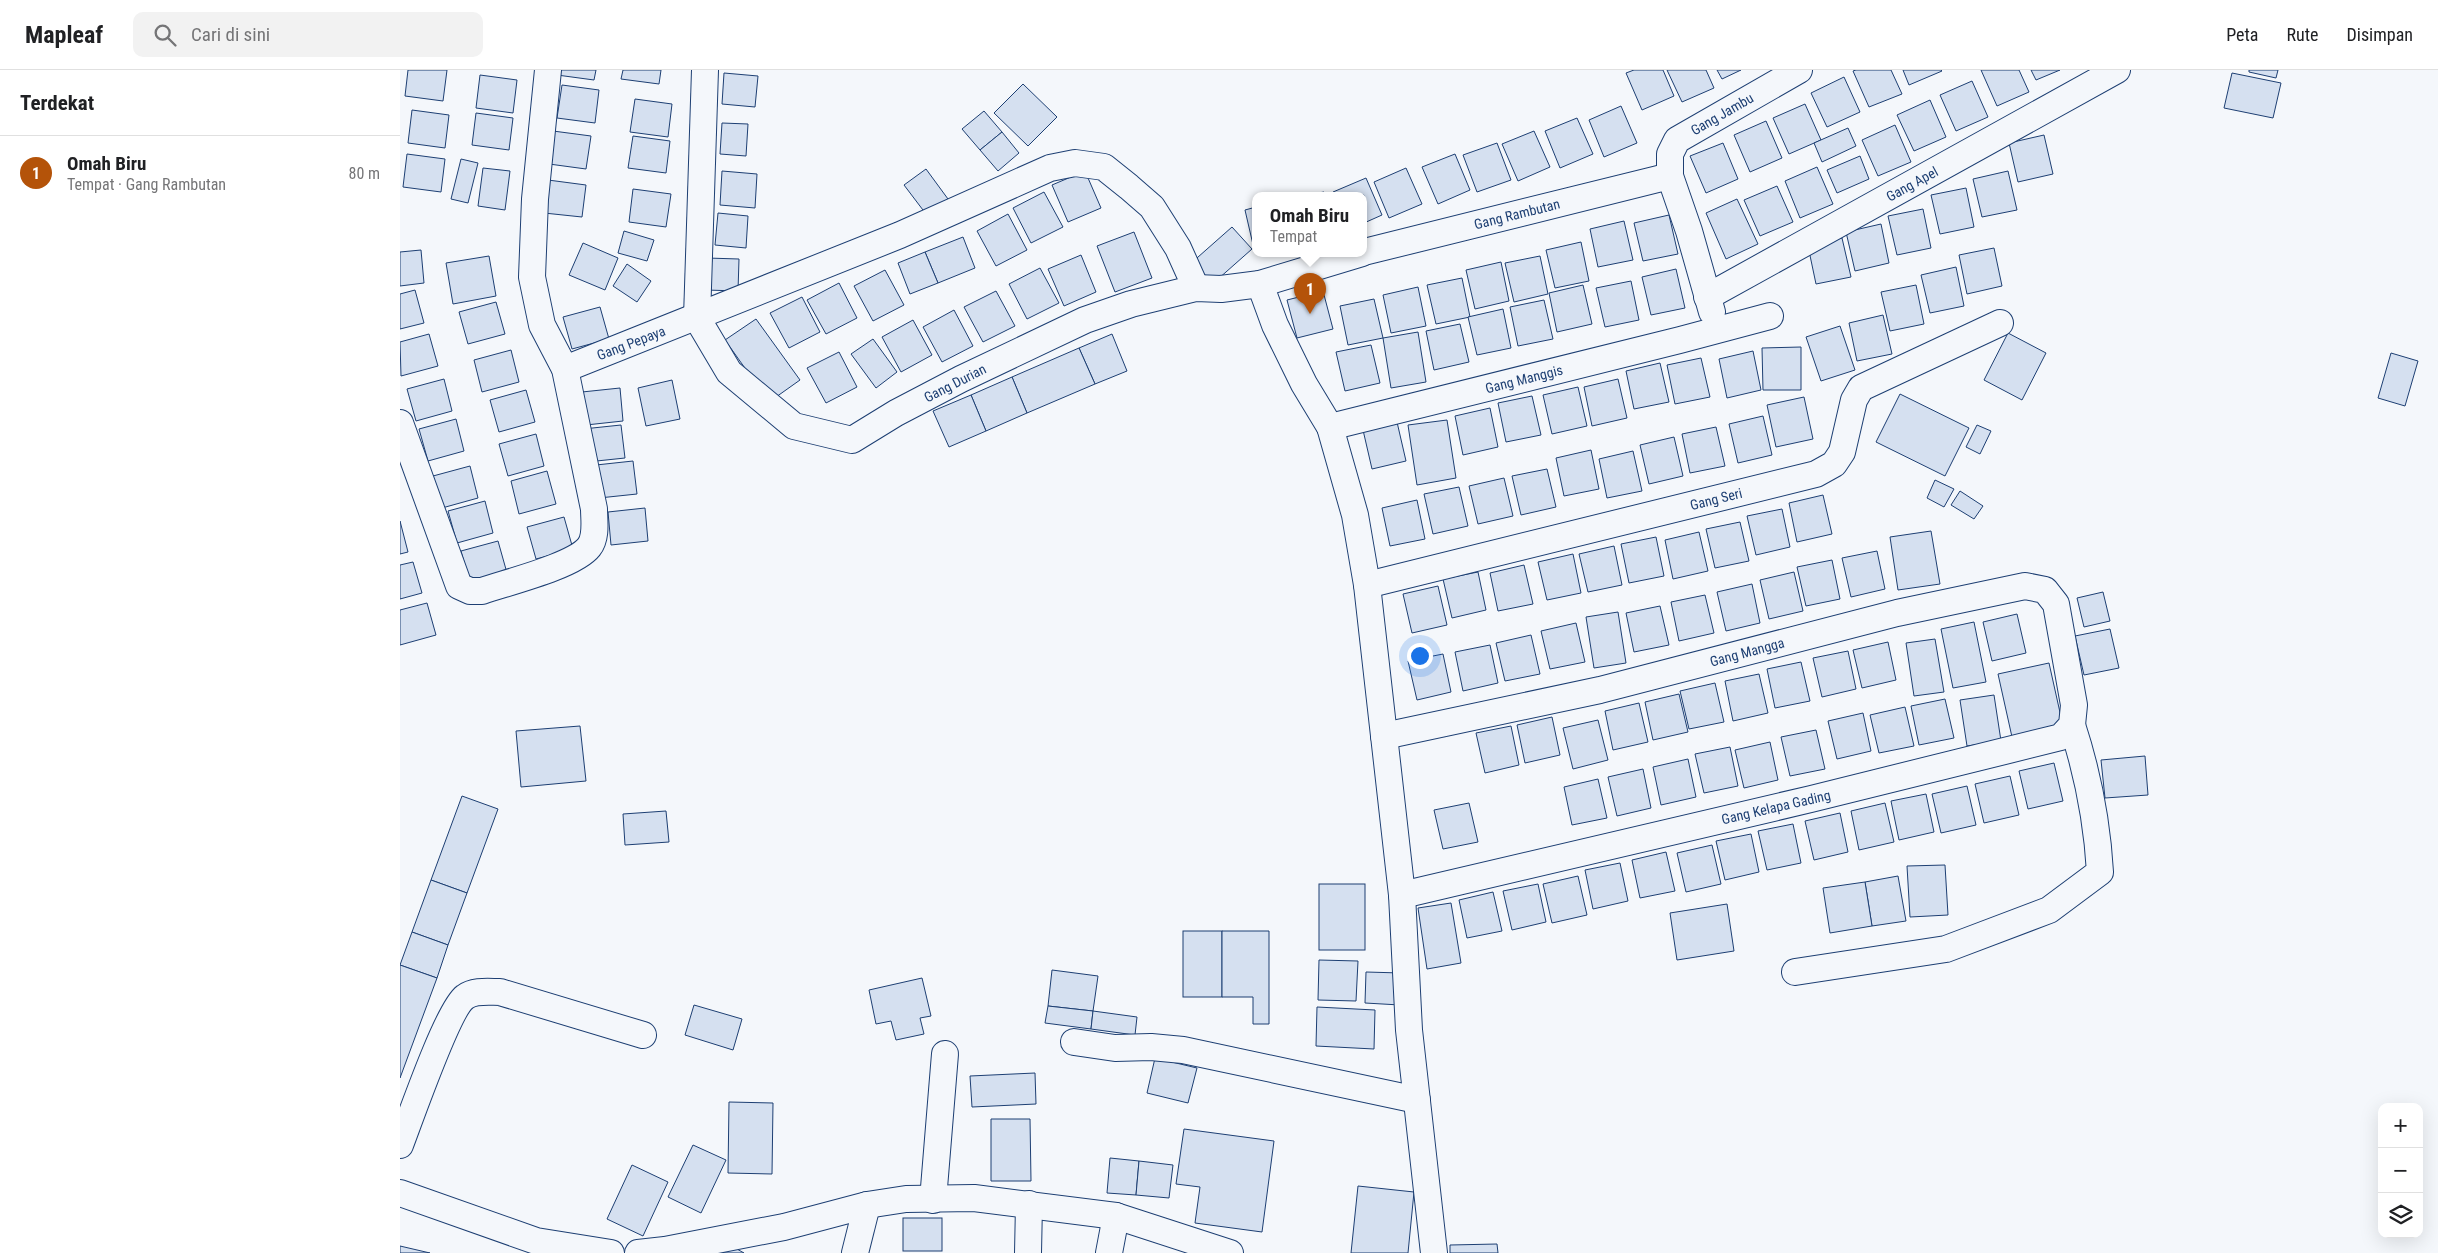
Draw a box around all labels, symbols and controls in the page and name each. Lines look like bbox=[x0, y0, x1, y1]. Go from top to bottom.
search box bbox=[133, 12, 483, 57]
text: Mapleaf bbox=[25, 21, 103, 49]
icon: search bbox=[151, 21, 179, 49]
text: Cari di sini bbox=[191, 23, 270, 46]
text: Peta bbox=[2226, 24, 2258, 45]
text: Rute bbox=[2286, 24, 2318, 45]
text: Disimpan bbox=[2346, 24, 2413, 45]
street label: Gang Jambu bbox=[1688, 90, 1756, 138]
text: Terdekat bbox=[20, 91, 94, 115]
text: Omah Biru bbox=[67, 152, 146, 175]
street label: Gang Apel bbox=[1883, 163, 1941, 205]
text: 1 bbox=[32, 164, 40, 183]
text: 80 m bbox=[348, 164, 380, 183]
text: Tempat · Gang Rambutan bbox=[67, 175, 226, 194]
popup bbox=[1252, 192, 1367, 257]
street label: Gang Rambutan bbox=[1472, 196, 1562, 232]
text: Omah Biru bbox=[1270, 204, 1349, 227]
text: Tempat bbox=[1270, 227, 1317, 246]
pin: 1 bbox=[1294, 273, 1326, 314]
street label: Gang Pepaya bbox=[594, 323, 668, 363]
street label: Gang Durian bbox=[921, 361, 989, 405]
street label: Gang Manggis bbox=[1484, 362, 1564, 396]
street label: Gang Seri bbox=[1688, 485, 1744, 513]
street label: Gang Mangga bbox=[1708, 634, 1786, 670]
your location bbox=[1407, 643, 1433, 669]
street label: Gang Kelapa Gading bbox=[1720, 787, 1832, 827]
map controls bbox=[2378, 1103, 2423, 1238]
button: + bbox=[2378, 1103, 2423, 1148]
button: − bbox=[2378, 1148, 2423, 1193]
button: layers bbox=[2378, 1193, 2423, 1238]

